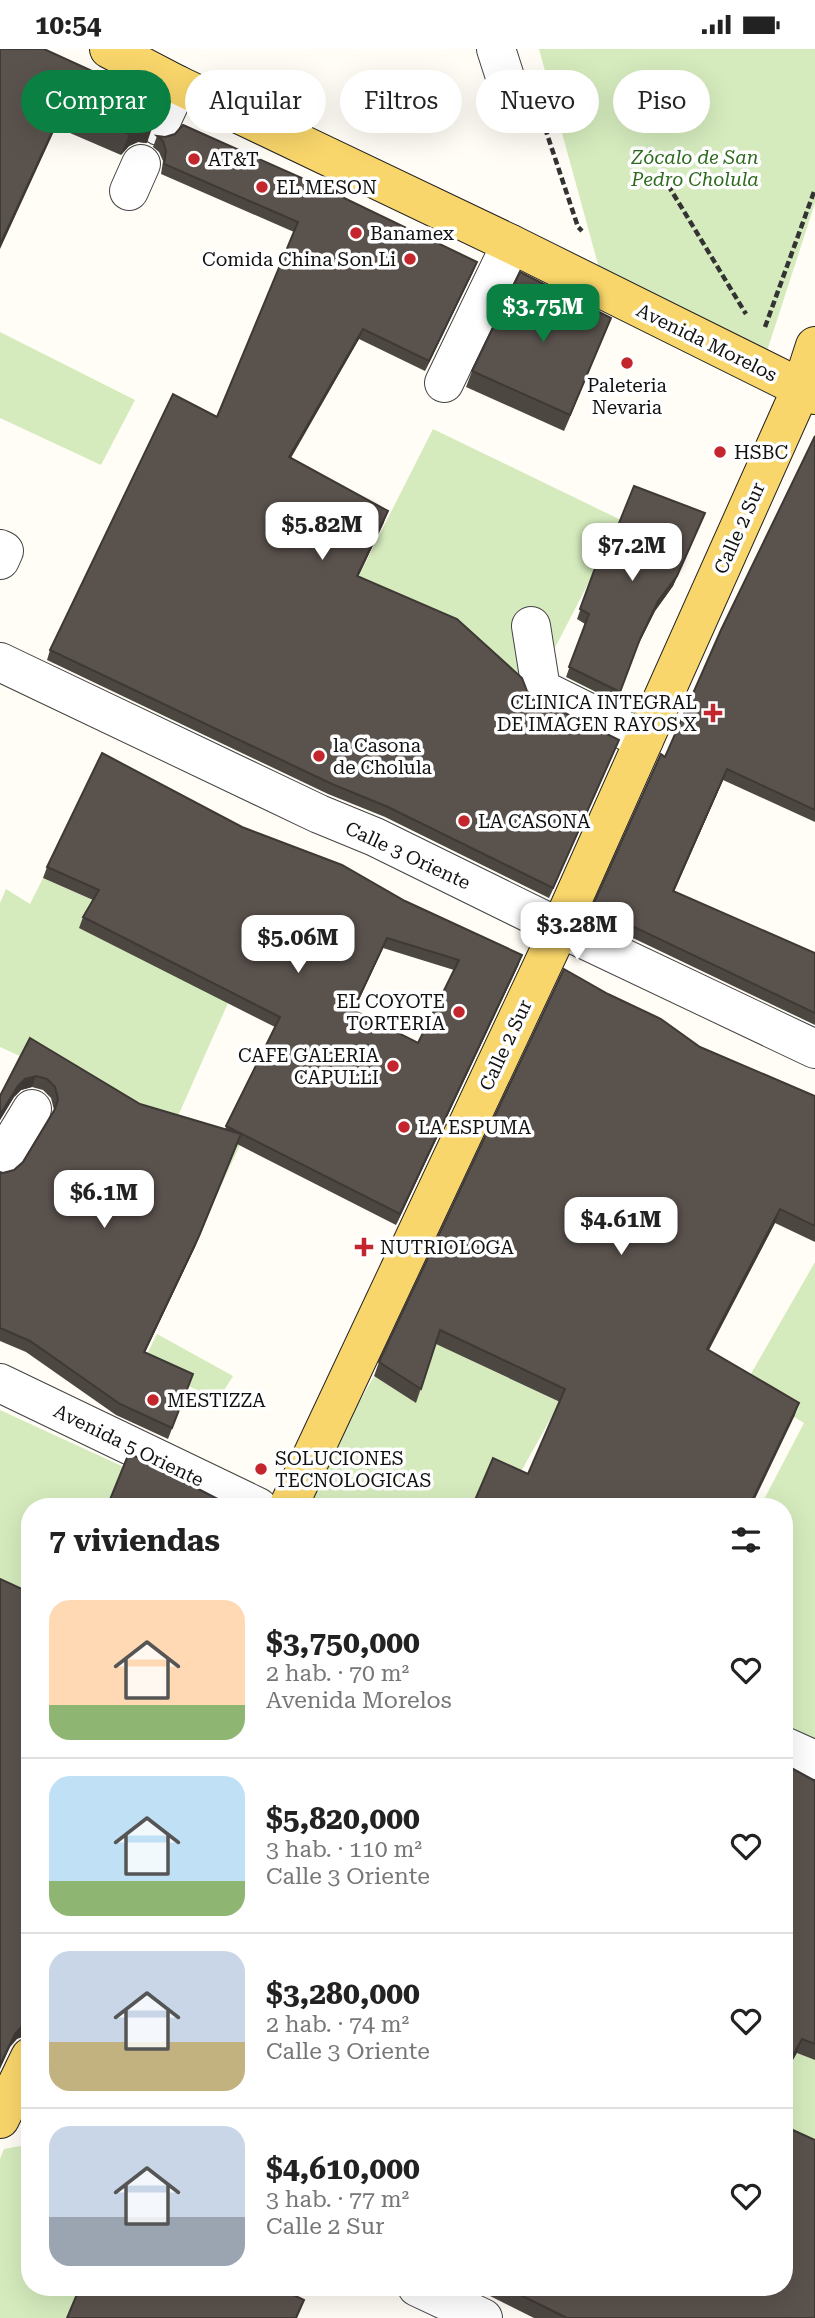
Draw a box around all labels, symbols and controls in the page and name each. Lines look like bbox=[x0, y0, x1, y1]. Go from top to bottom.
text: 10:54 bbox=[35, 10, 101, 40]
chip: Comprar bbox=[21, 70, 171, 133]
chip: Alquilar bbox=[185, 70, 326, 133]
chip: Filtros bbox=[340, 70, 462, 133]
chip: Nuevo bbox=[476, 70, 599, 133]
chip: Piso bbox=[613, 70, 710, 133]
park label: Zócalo de San Pedro Cholula bbox=[630, 146, 759, 191]
place label: AT&T bbox=[208, 148, 259, 171]
marker: AT&T bbox=[186, 151, 202, 167]
place label: EL MESON bbox=[276, 176, 377, 199]
marker: EL MESON bbox=[254, 179, 270, 195]
place label: Banamex bbox=[370, 222, 454, 245]
marker: Banamex bbox=[348, 225, 364, 241]
place label: Comida China Son Li bbox=[202, 248, 396, 271]
marker: Comida China Son Li bbox=[402, 251, 418, 267]
pin: $3.75M bbox=[486, 285, 600, 344]
text: $3.75M bbox=[503, 293, 583, 320]
street label: Avenida Morelos bbox=[633, 298, 781, 386]
marker: Paleteria Nevaria bbox=[619, 355, 635, 371]
place label: Paleteria Nevaria bbox=[587, 374, 668, 419]
place label: HSBC bbox=[734, 441, 788, 464]
marker: HSBC bbox=[712, 444, 728, 460]
street label: Calle 2 Sur bbox=[709, 479, 770, 578]
pin: $5.82M bbox=[265, 503, 379, 562]
text: $5.82M bbox=[282, 511, 362, 538]
pin: $7.2M bbox=[583, 524, 681, 583]
text: $7.2M bbox=[598, 532, 666, 559]
place label: CLINICA INTEGRAL DE IMAGEN RAYOS X bbox=[497, 691, 697, 736]
marker: CLINICA INTEGRAL DE IMAGEN RAYOS X bbox=[703, 703, 723, 723]
place label: la Casona de Cholula bbox=[333, 734, 433, 779]
marker: la Casona de Cholula bbox=[311, 748, 327, 764]
place label: LA CASONA bbox=[478, 810, 591, 833]
marker: LA CASONA bbox=[456, 813, 472, 829]
street label: Calle 3 Oriente bbox=[342, 816, 474, 894]
pin: $3.28M bbox=[520, 902, 634, 962]
text: $3.28M bbox=[537, 911, 617, 938]
pin: $5.06M bbox=[241, 915, 355, 975]
text: $5.06M bbox=[258, 924, 338, 951]
place label: EL COYOTE TORTERIA bbox=[336, 990, 446, 1035]
street label: Calle 2 Sur bbox=[474, 996, 537, 1094]
marker: EL COYOTE TORTERIA bbox=[451, 1004, 467, 1020]
place label: CAFE GALERIA CAPULLI bbox=[238, 1044, 380, 1089]
marker: CAFE GALERIA CAPULLI bbox=[385, 1058, 401, 1074]
place label: LA ESPUMA bbox=[418, 1116, 532, 1139]
marker: LA ESPUMA bbox=[396, 1119, 412, 1135]
pin: $6.1M bbox=[55, 1171, 153, 1230]
text: $6.1M bbox=[70, 1179, 138, 1206]
pin: $4.61M bbox=[564, 1197, 678, 1257]
text: $4.61M bbox=[581, 1206, 661, 1233]
place label: NUTRIOLOGA bbox=[380, 1236, 514, 1259]
marker: NUTRIOLOGA bbox=[354, 1237, 374, 1257]
place label: MESTIZZA bbox=[167, 1389, 266, 1412]
marker: MESTIZZA bbox=[145, 1392, 161, 1408]
street label: Avenida 5 Oriente bbox=[50, 1399, 207, 1492]
place label: SOLUCIONES TECNOLOGICAS bbox=[275, 1447, 431, 1492]
marker: SOLUCIONES TECNOLOGICAS bbox=[253, 1461, 269, 1477]
icon: filters bbox=[727, 1521, 765, 1559]
text: 7 viviendas bbox=[49, 1523, 220, 1558]
text: $3,750,000 bbox=[266, 1625, 420, 1660]
icon: home bbox=[105, 1628, 189, 1712]
icon: heart bbox=[727, 1651, 765, 1689]
text: 2 hab. · 70 m² bbox=[266, 1660, 409, 1687]
text: Avenida Morelos bbox=[266, 1687, 452, 1714]
text: $5,820,000 bbox=[266, 1801, 420, 1836]
icon: home bbox=[105, 1804, 189, 1888]
icon: heart bbox=[727, 1827, 765, 1865]
text: 3 hab. · 110 m² bbox=[266, 1836, 422, 1863]
text: Calle 3 Oriente bbox=[266, 1863, 430, 1890]
text: $3,280,000 bbox=[266, 1976, 420, 2011]
icon: home bbox=[105, 1979, 189, 2063]
icon: heart bbox=[727, 2002, 765, 2040]
text: 2 hab. · 74 m² bbox=[266, 2011, 409, 2038]
text: Calle 3 Oriente bbox=[266, 2038, 430, 2065]
text: $4,610,000 bbox=[266, 2151, 420, 2186]
icon: home bbox=[105, 2154, 189, 2238]
icon: heart bbox=[727, 2177, 765, 2215]
text: 3 hab. · 77 m² bbox=[266, 2186, 409, 2213]
text: Calle 2 Sur bbox=[266, 2213, 384, 2240]

